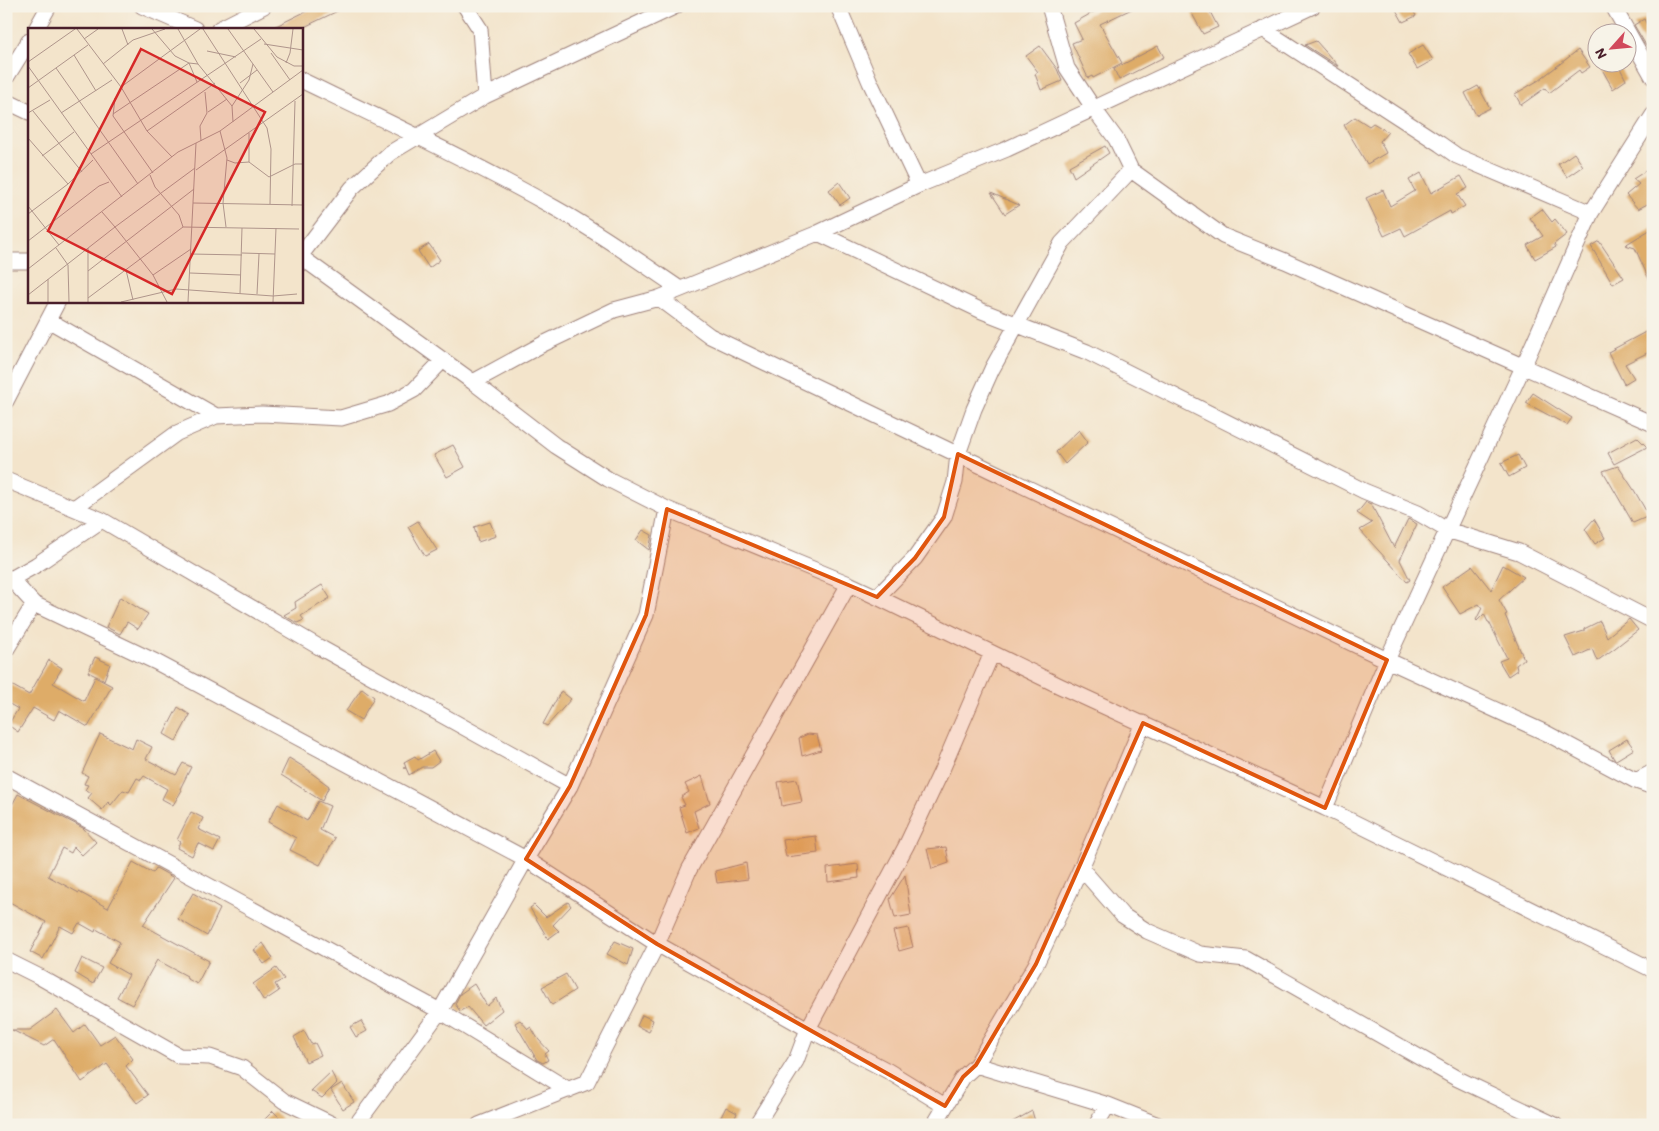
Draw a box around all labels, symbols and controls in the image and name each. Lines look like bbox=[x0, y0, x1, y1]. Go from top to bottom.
north arrow bbox=[1586, 22, 1636, 72]
inset map bbox=[28, 28, 302, 302]
text: N bbox=[1591, 46, 1611, 62]

